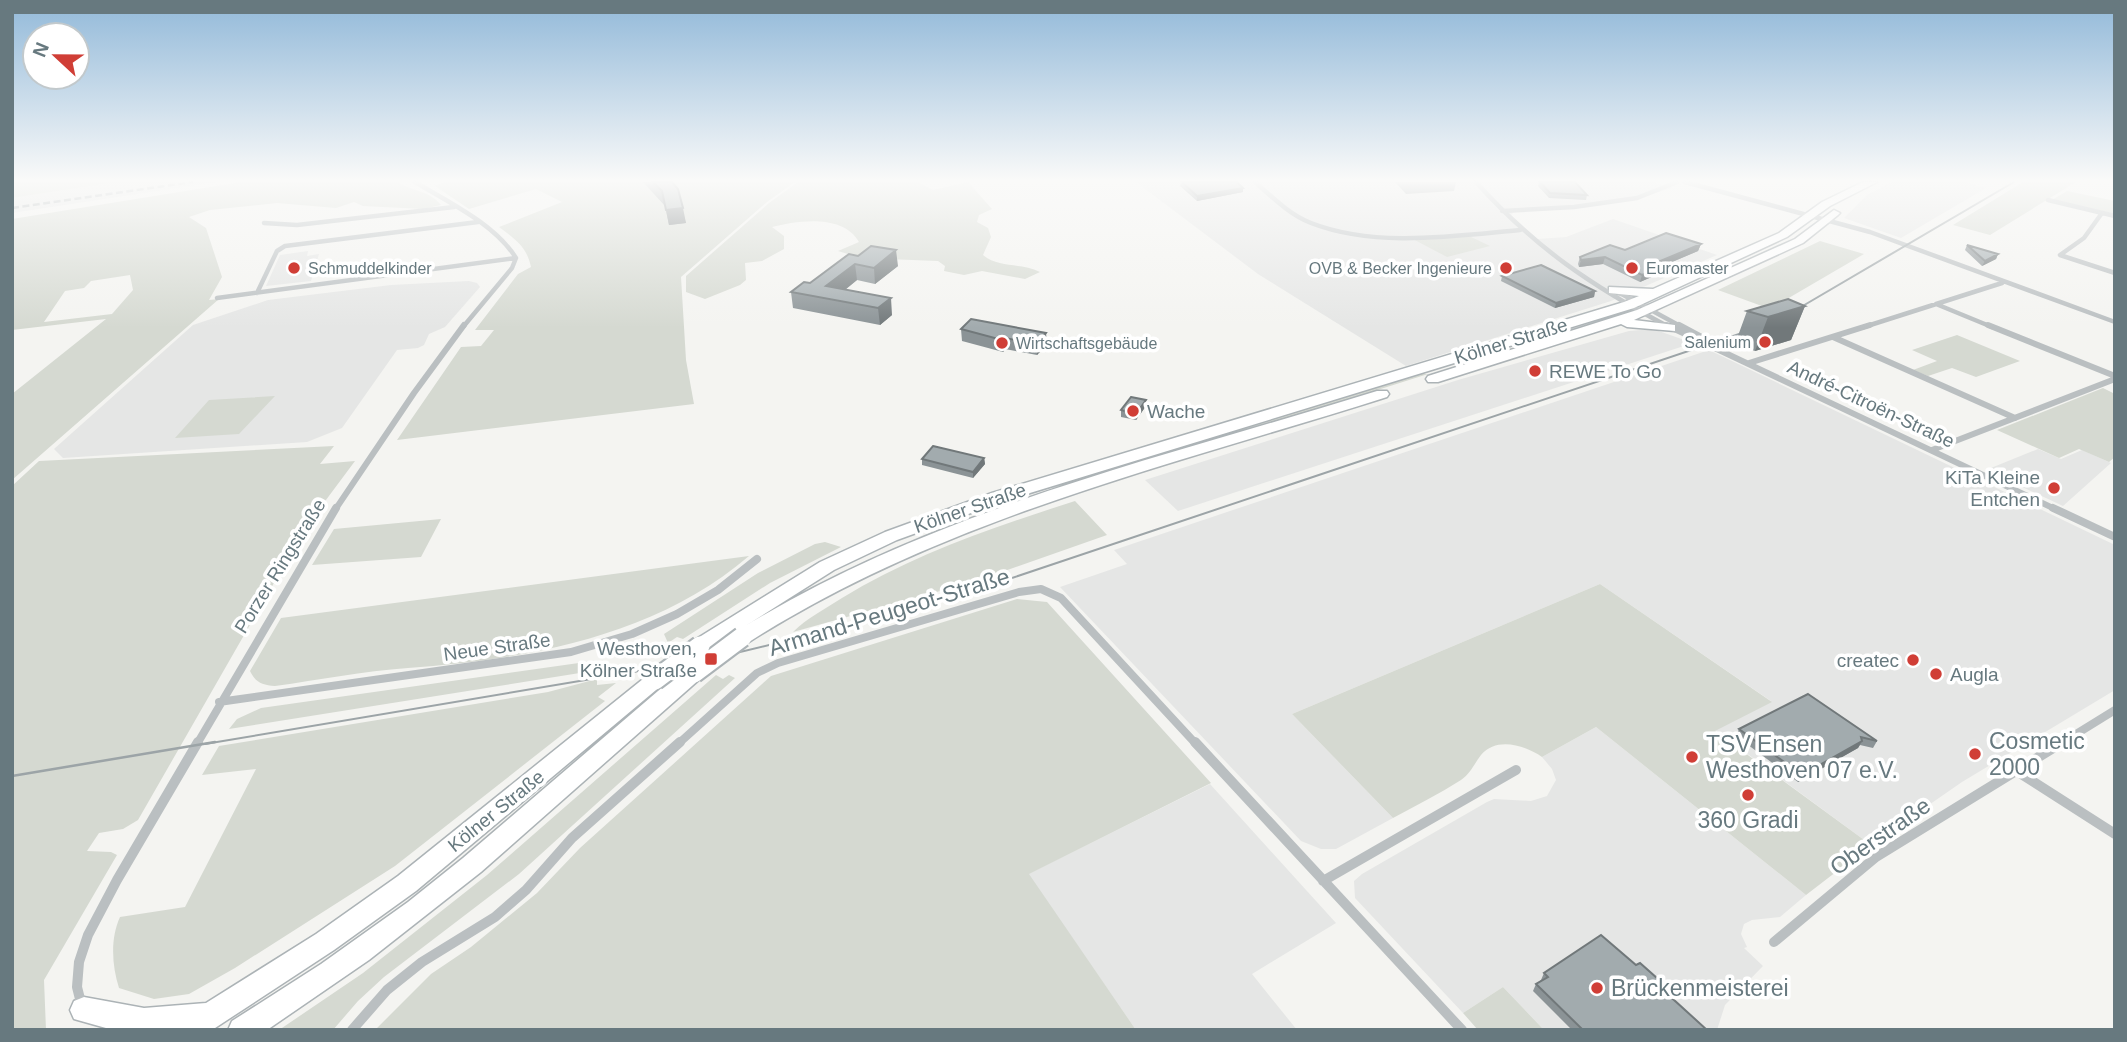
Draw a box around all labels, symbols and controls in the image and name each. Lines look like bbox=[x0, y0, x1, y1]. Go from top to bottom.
north arrow bbox=[21, 21, 91, 91]
text: N bbox=[28, 40, 53, 60]
marker: Schmuddelkinder bbox=[286, 260, 302, 276]
place label: Schmuddelkinder bbox=[308, 260, 432, 277]
place label: OVB & Becker Ingenieure bbox=[1309, 260, 1492, 277]
marker: OVB & Becker Ingenieure bbox=[1498, 260, 1514, 276]
marker: Euromaster bbox=[1624, 260, 1640, 276]
place label: Euromaster bbox=[1646, 260, 1729, 277]
street label: Kölner Straße bbox=[1452, 314, 1570, 368]
place label: Salenium bbox=[1684, 334, 1751, 351]
marker: Salenium bbox=[1757, 334, 1773, 350]
marker: Wirtschaftsgebäude bbox=[994, 335, 1010, 351]
place label: Wirtschaftsgebäude bbox=[1016, 335, 1158, 352]
street label: André-Citroën-Straße bbox=[1784, 356, 1958, 452]
place label: REWE To Go bbox=[1549, 361, 1662, 382]
marker: REWE To Go bbox=[1527, 363, 1543, 379]
place label: Wache bbox=[1147, 401, 1205, 422]
marker: Wache bbox=[1125, 403, 1141, 419]
place label: KiTa Kleine Entchen bbox=[1945, 467, 2040, 510]
street label: Kölner Straße bbox=[911, 479, 1029, 537]
marker: KiTa Kleine Entchen bbox=[2046, 480, 2062, 496]
street label: Porzer Ringstraße bbox=[230, 495, 330, 637]
street label: Armand-Peugeot-Straße bbox=[765, 563, 1013, 661]
street label: Neue Straße bbox=[442, 629, 552, 665]
place label: Westhoven, Kölner Straße bbox=[580, 638, 697, 681]
place label: createc bbox=[1837, 650, 1899, 671]
marker: Westhoven, Kölner Straße bbox=[703, 651, 719, 667]
marker: createc bbox=[1905, 652, 1921, 668]
place label: Augla bbox=[1950, 664, 1999, 685]
marker: Augla bbox=[1928, 666, 1944, 682]
place label: Cosmetic 2000 bbox=[1989, 728, 2085, 780]
place label: TSV Ensen Westhoven 07 e.V. bbox=[1706, 731, 1898, 783]
marker: Cosmetic 2000 bbox=[1967, 746, 1983, 762]
marker: TSV Ensen Westhoven 07 e.V. bbox=[1684, 749, 1700, 765]
street label: Kölner Straße bbox=[444, 766, 548, 856]
marker: 360 Gradi bbox=[1740, 787, 1756, 803]
street label: Oberstraße bbox=[1825, 792, 1935, 880]
place label: 360 Gradi bbox=[1697, 807, 1799, 833]
place label: Brückenmeisterei bbox=[1611, 975, 1789, 1001]
marker: Brückenmeisterei bbox=[1589, 980, 1605, 996]

